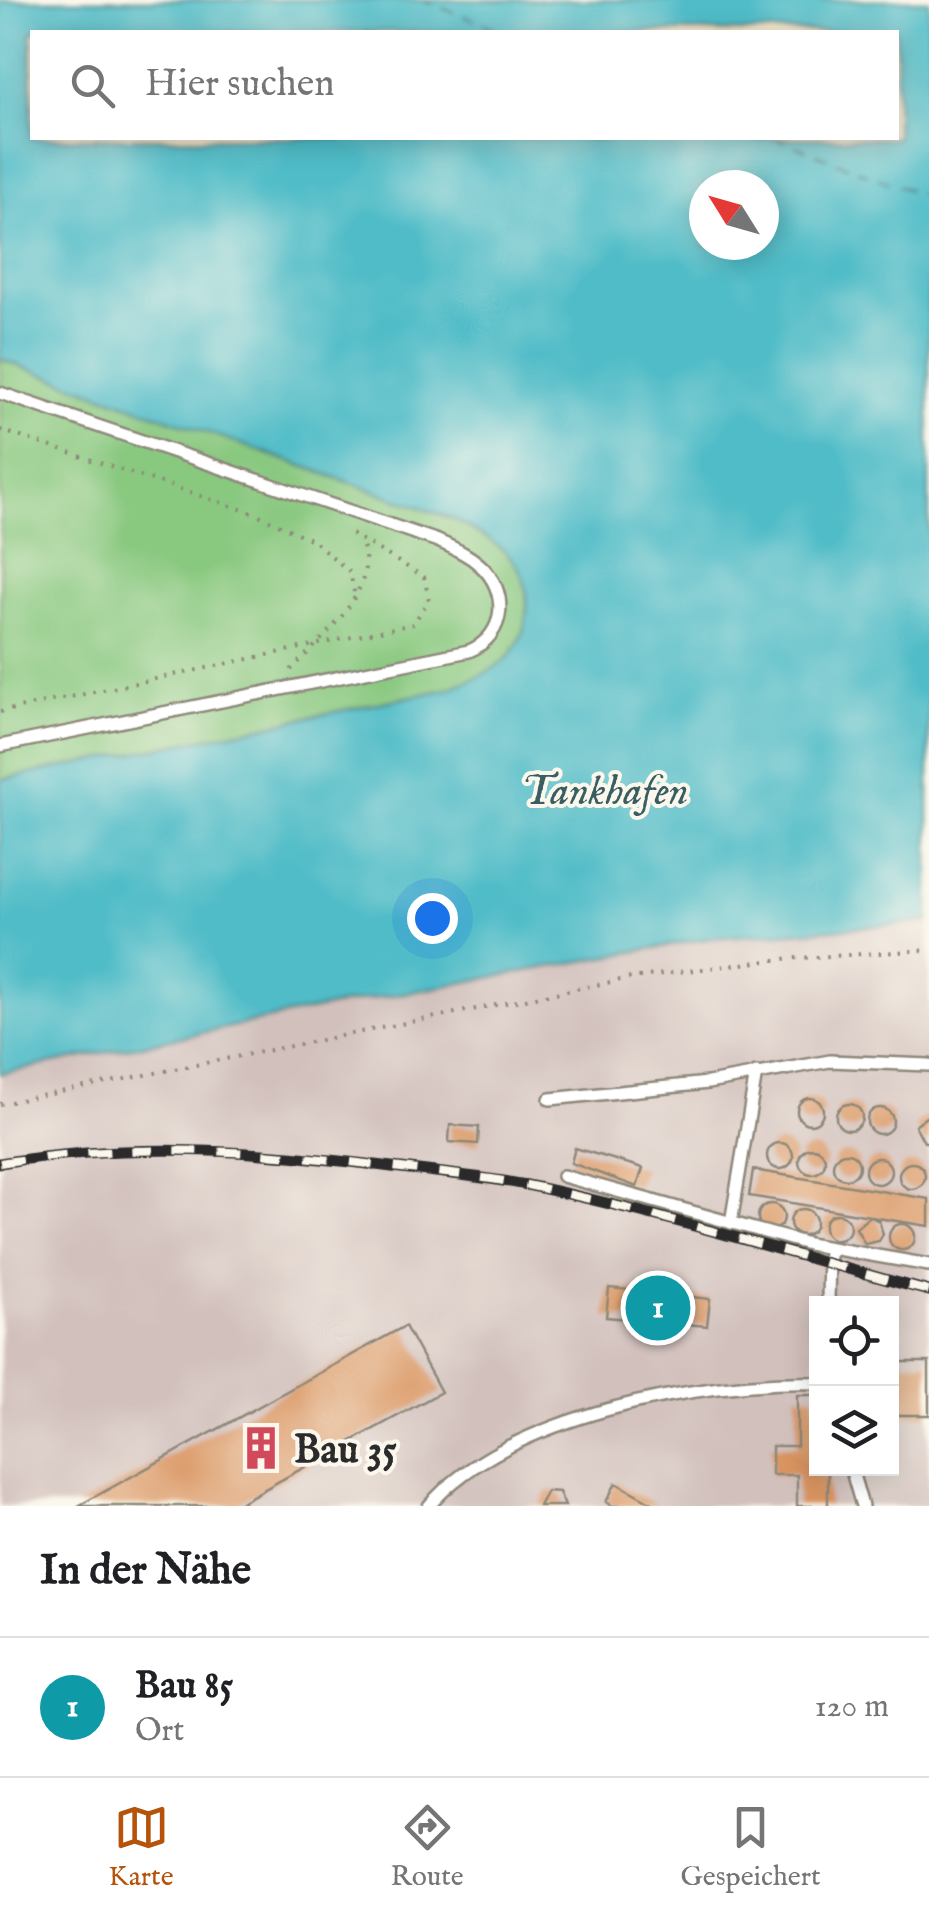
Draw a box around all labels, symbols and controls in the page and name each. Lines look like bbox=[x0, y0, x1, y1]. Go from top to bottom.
search box bbox=[30, 30, 899, 140]
icon: search bbox=[65, 58, 120, 113]
text: Hier suchen bbox=[145, 61, 335, 109]
north arrow bbox=[689, 170, 779, 260]
water label: Tankhafen bbox=[522, 766, 688, 819]
your location bbox=[407, 893, 458, 944]
pin: 1 bbox=[626, 1270, 690, 1346]
map controls bbox=[809, 1296, 899, 1476]
button: locate bbox=[809, 1296, 899, 1386]
button: layers bbox=[809, 1386, 899, 1476]
building icon: Bau 35 bbox=[237, 1424, 285, 1472]
place label: Bau 35 bbox=[294, 1426, 397, 1477]
text: In der Nähe bbox=[40, 1545, 251, 1598]
text: Bau 85 bbox=[135, 1663, 233, 1711]
text: 1 bbox=[67, 1687, 78, 1728]
text: 120 m bbox=[815, 1687, 889, 1728]
text: Ort bbox=[135, 1711, 184, 1752]
tab: Karte bbox=[108, 1800, 174, 1895]
tab: Route bbox=[391, 1800, 464, 1895]
tab: Gespeichert bbox=[681, 1800, 821, 1895]

